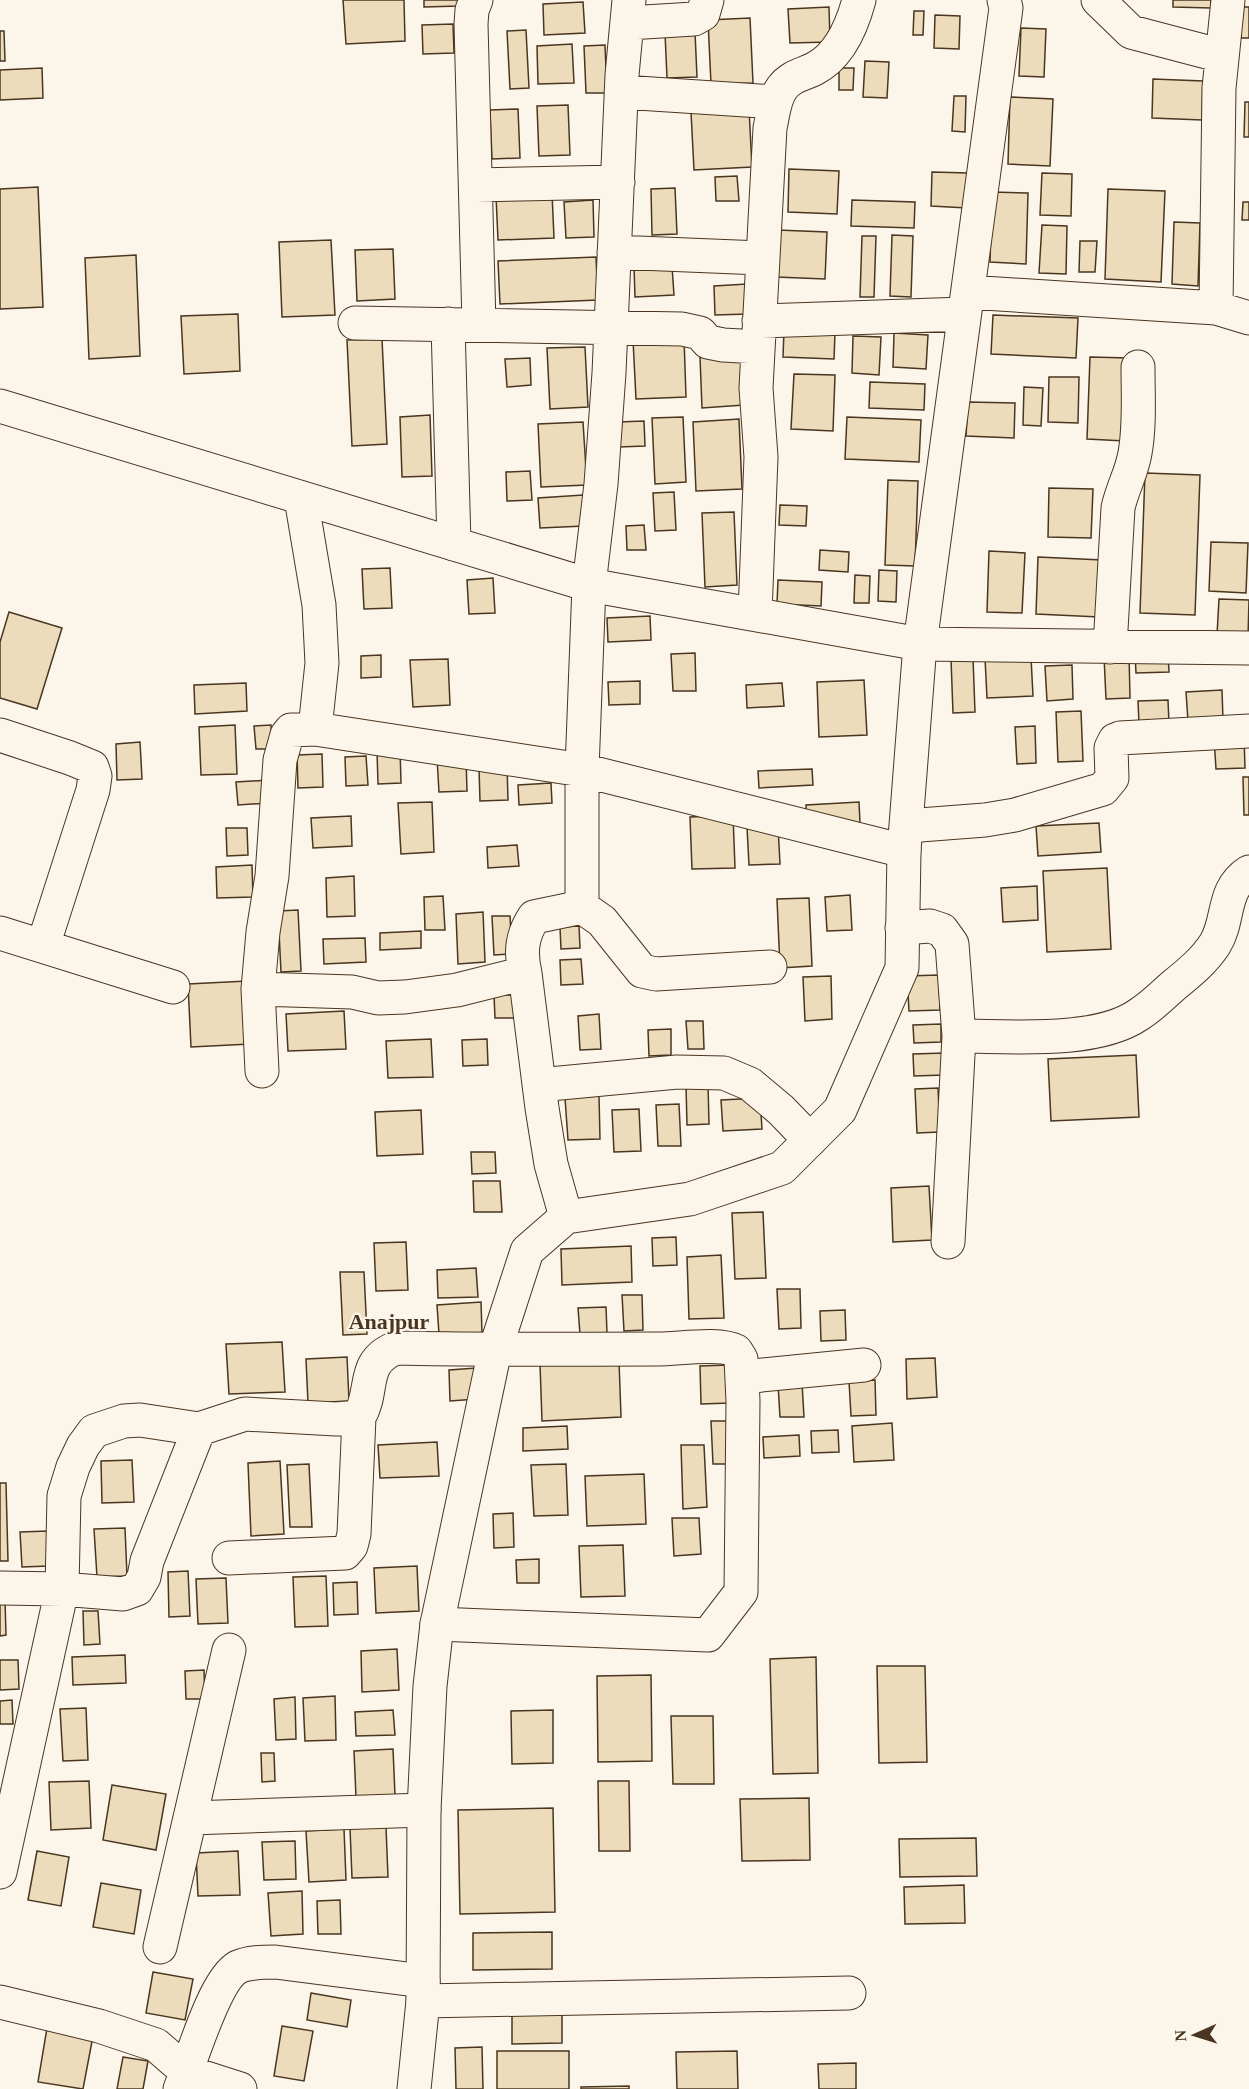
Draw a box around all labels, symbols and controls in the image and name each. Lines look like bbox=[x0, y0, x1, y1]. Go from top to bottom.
district label: Anajpur bbox=[349, 1309, 430, 1334]
north arrow bbox=[1165, 2005, 1225, 2065]
text: N bbox=[1172, 2029, 1189, 2042]

